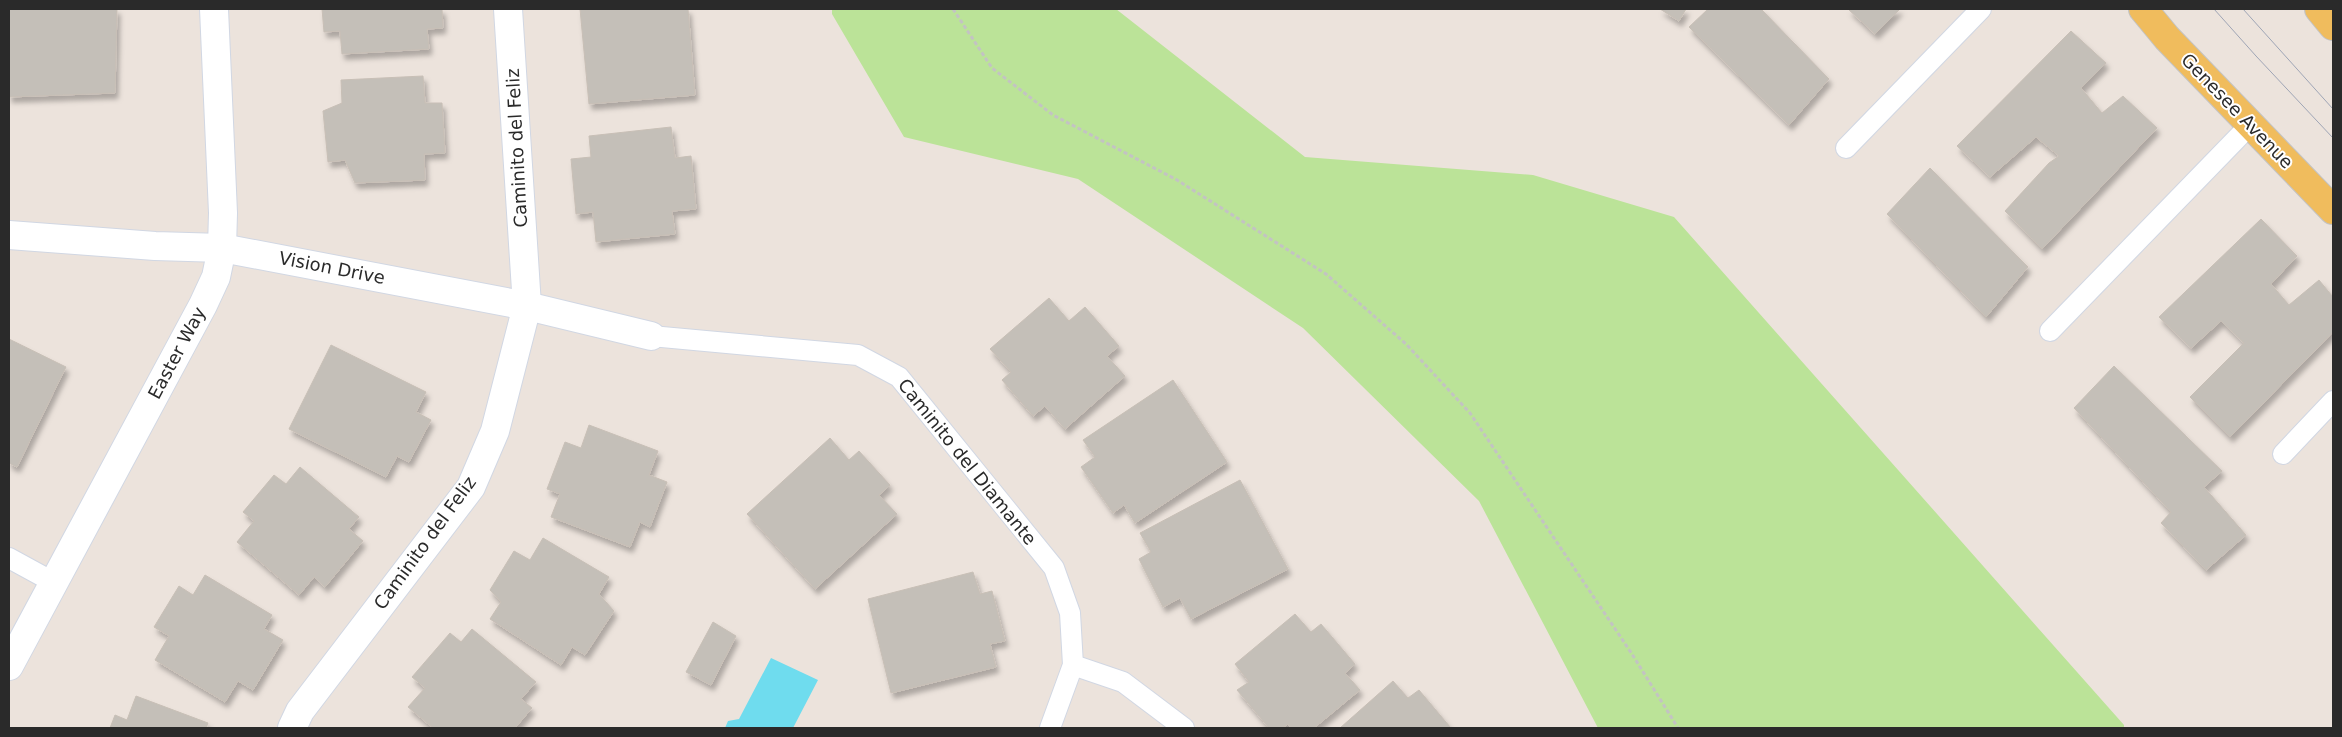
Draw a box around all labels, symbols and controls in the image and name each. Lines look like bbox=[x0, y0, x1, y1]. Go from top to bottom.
street label: Genesee Avenue bbox=[2177, 49, 2298, 172]
street label: Caminito del Feliz bbox=[502, 68, 531, 228]
street label: Vision Drive bbox=[277, 247, 387, 288]
street label: Easter Way bbox=[143, 303, 210, 402]
street label: Caminito del Diamante bbox=[894, 374, 1041, 549]
street label: Caminito del Feliz bbox=[369, 472, 480, 613]

